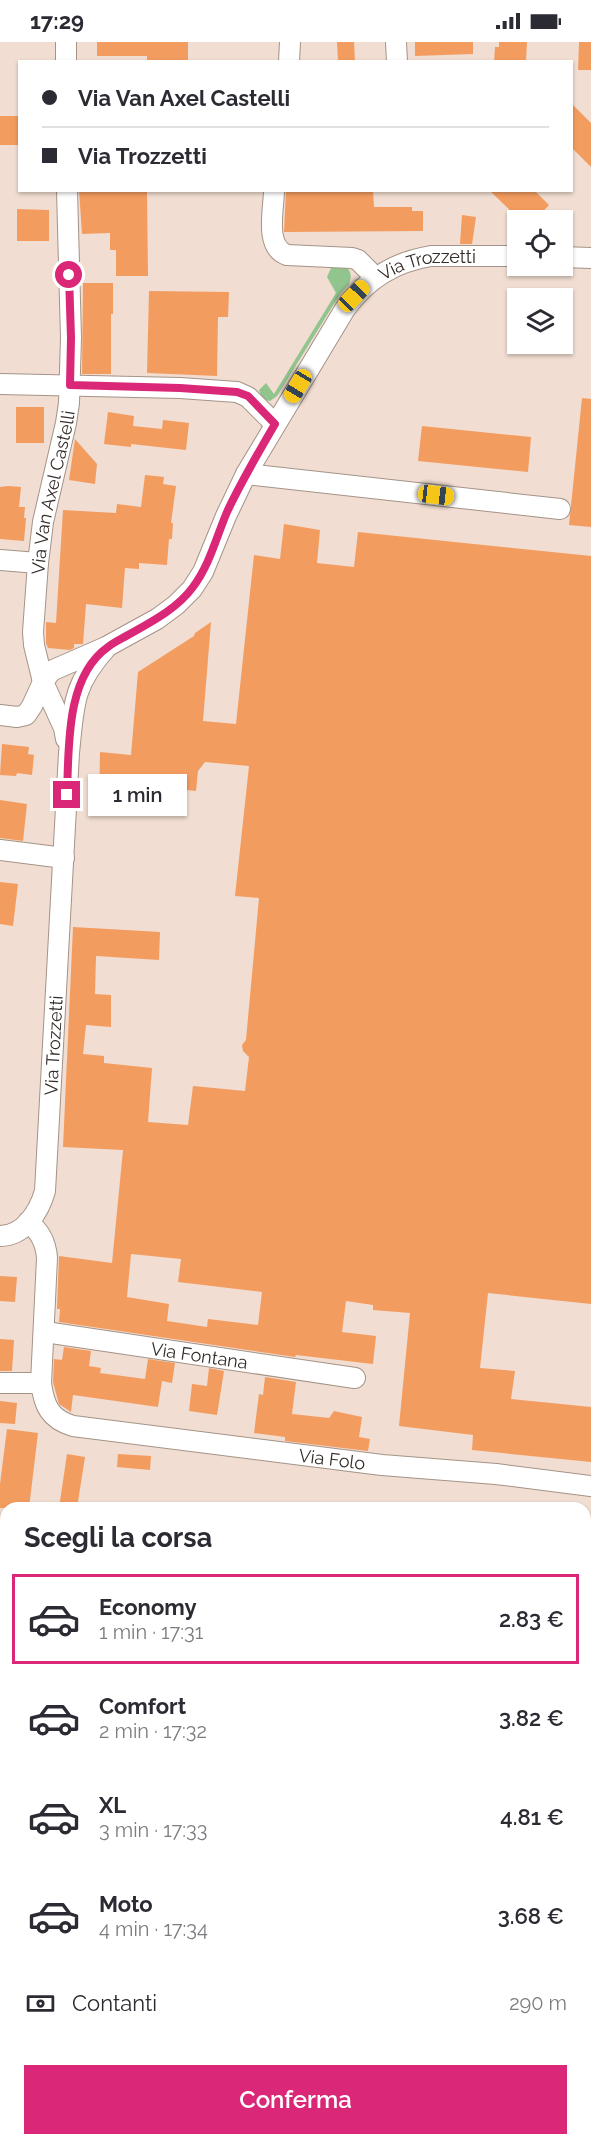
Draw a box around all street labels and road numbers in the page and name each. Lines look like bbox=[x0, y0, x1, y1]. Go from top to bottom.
street label: Via Trozzetti bbox=[374, 245, 476, 284]
street label: Via Van Axel Castelli bbox=[27, 409, 78, 575]
street label: Via Trozzetti bbox=[40, 995, 66, 1096]
street label: Via Fontana bbox=[149, 1337, 249, 1372]
street label: Via Folo bbox=[298, 1444, 367, 1473]

